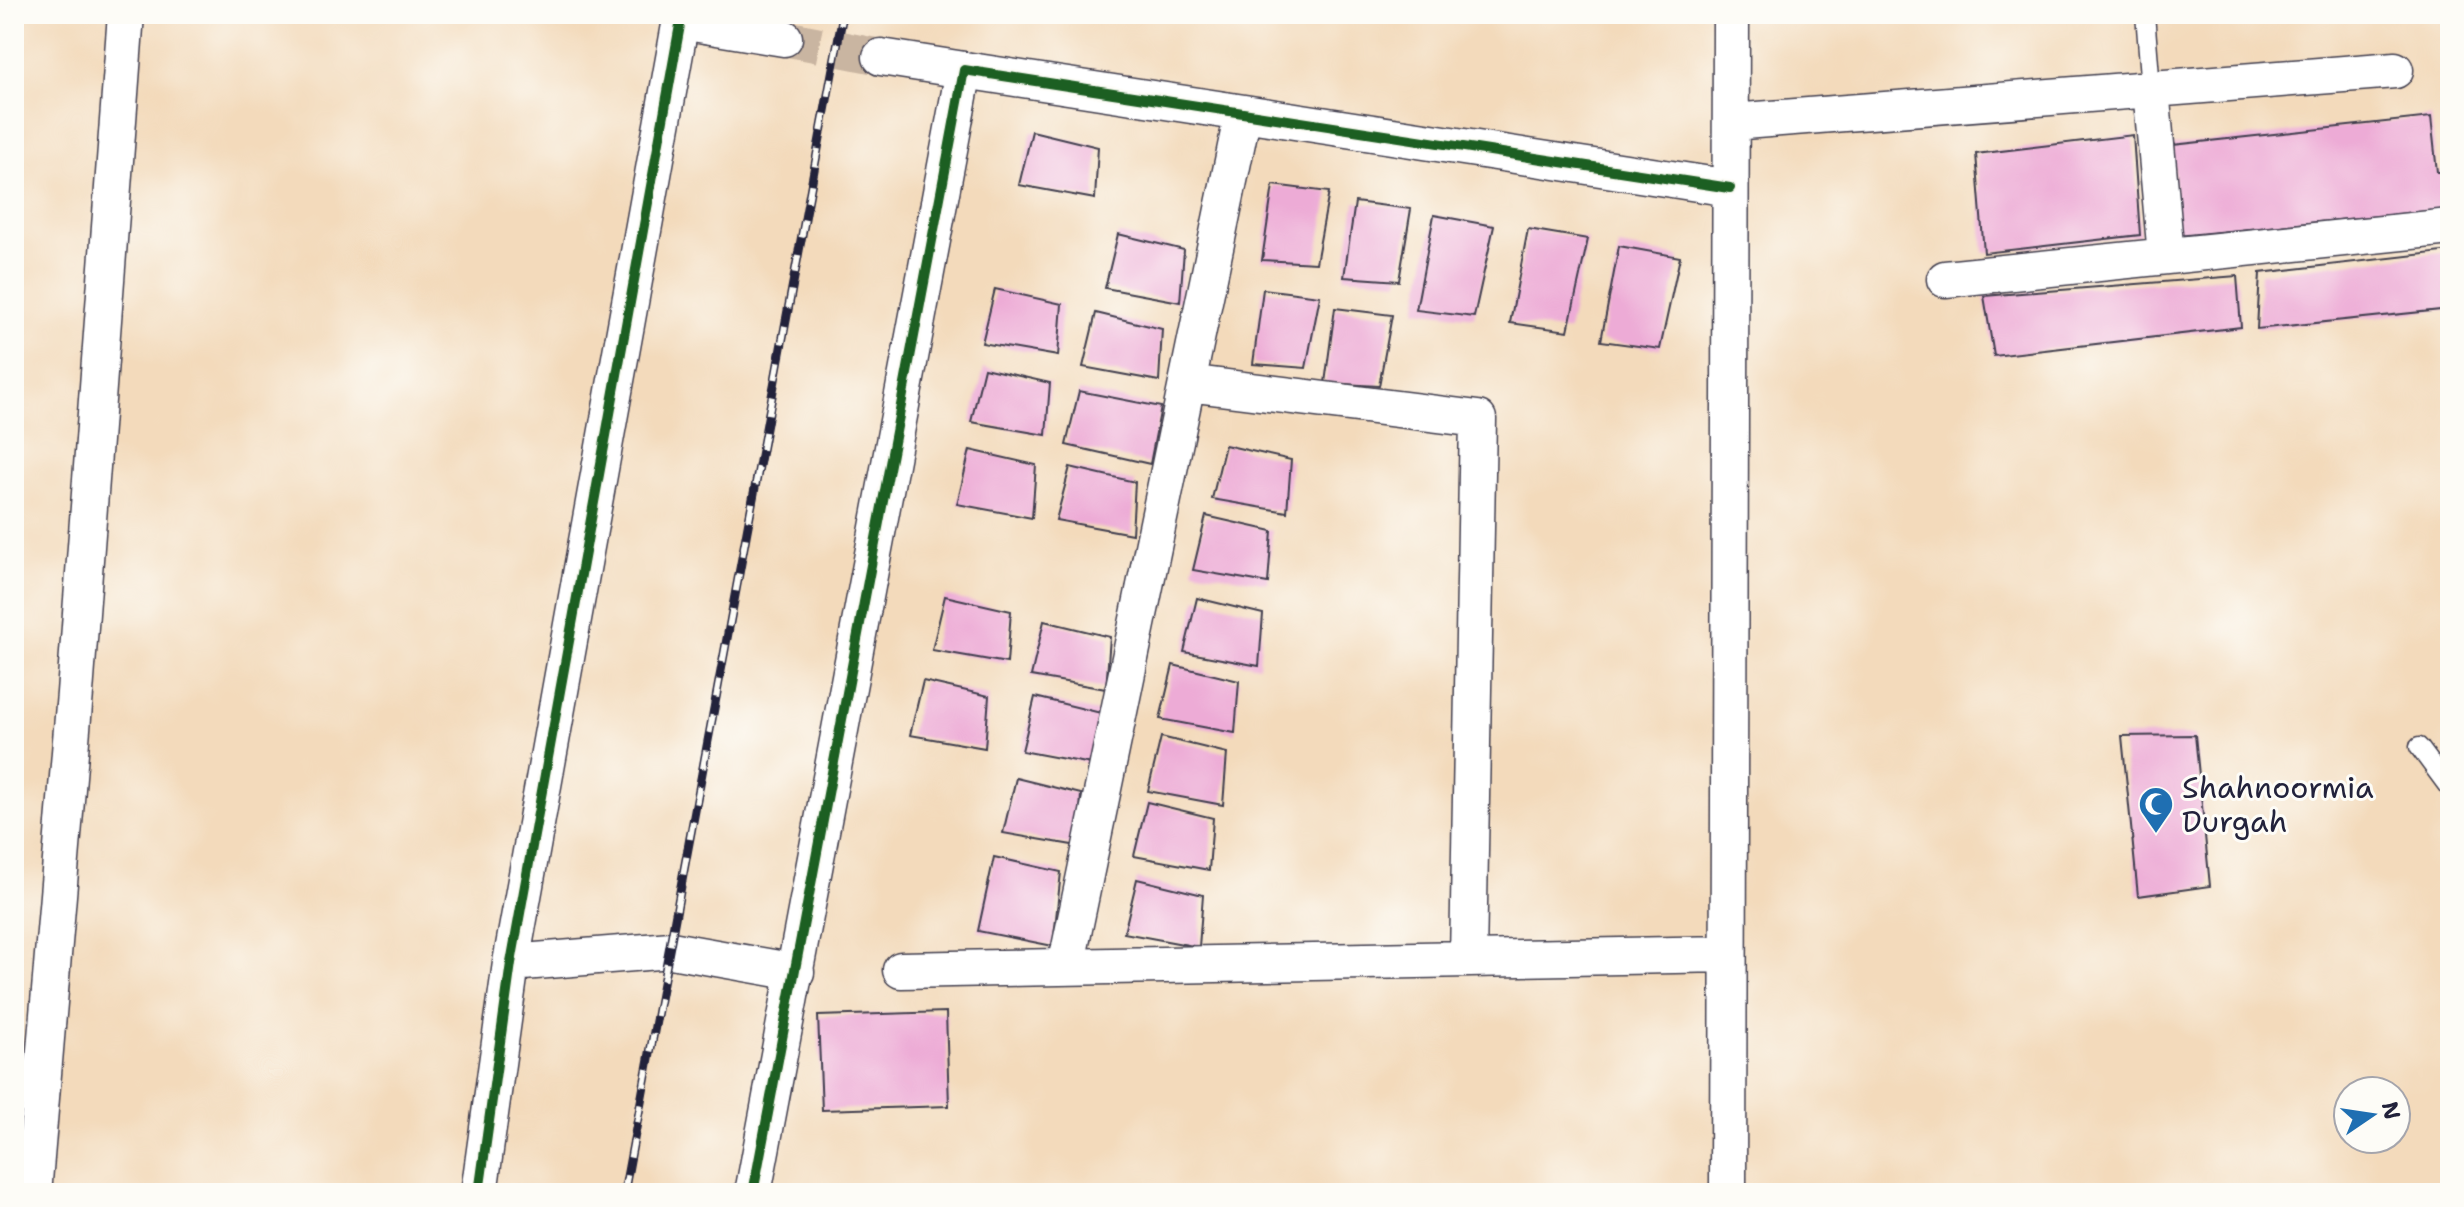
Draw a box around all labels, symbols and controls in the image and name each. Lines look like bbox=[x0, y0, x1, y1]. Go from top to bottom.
place label: Shahnoormia Durgah bbox=[2182, 767, 2374, 842]
mosque icon: Shahnoormia Durgah bbox=[2137, 785, 2175, 835]
north arrow bbox=[2332, 1075, 2412, 1155]
text: N bbox=[2375, 1099, 2407, 1122]

